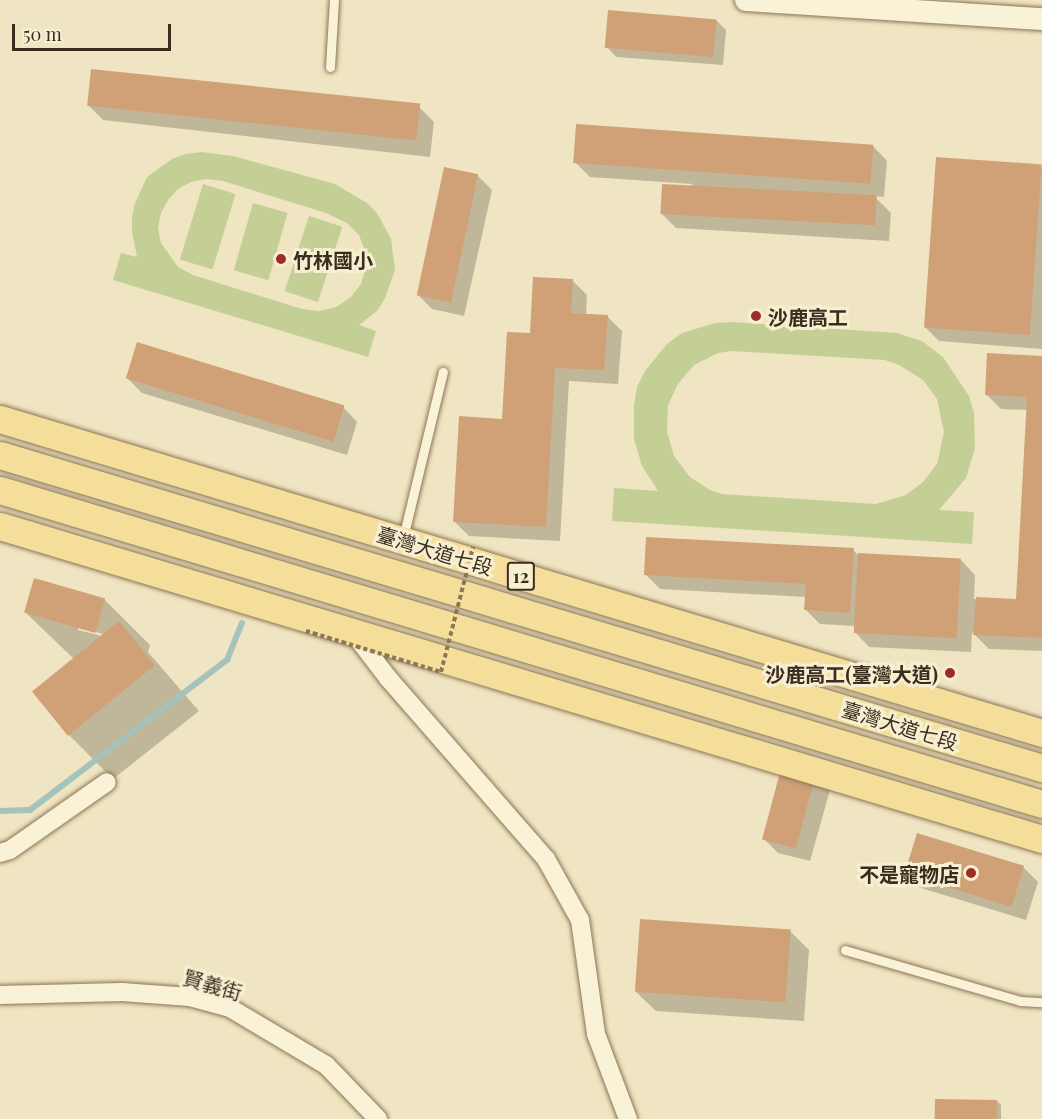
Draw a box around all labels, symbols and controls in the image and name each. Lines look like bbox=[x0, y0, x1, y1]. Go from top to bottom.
scale bar bbox=[15, 12, 174, 50]
text: 50 m bbox=[23, 22, 62, 46]
place label: 竹林國小 bbox=[293, 247, 373, 271]
marker: 竹林國小 bbox=[274, 252, 288, 266]
place label: 沙鹿高工 bbox=[768, 304, 848, 328]
marker: 沙鹿高工 bbox=[749, 309, 763, 323]
street label: 臺灣大道七段 bbox=[374, 521, 496, 579]
road number: 12 bbox=[506, 561, 536, 591]
place label: 沙鹿高工(臺灣大道) bbox=[765, 661, 938, 685]
marker: 沙鹿高工(臺灣大道) bbox=[943, 666, 957, 680]
street label: 臺灣大道七段 bbox=[839, 696, 961, 754]
place label: 不是寵物店 bbox=[859, 861, 959, 885]
marker: 不是寵物店 bbox=[964, 866, 978, 880]
street label: 賢義街 bbox=[181, 964, 245, 1004]

